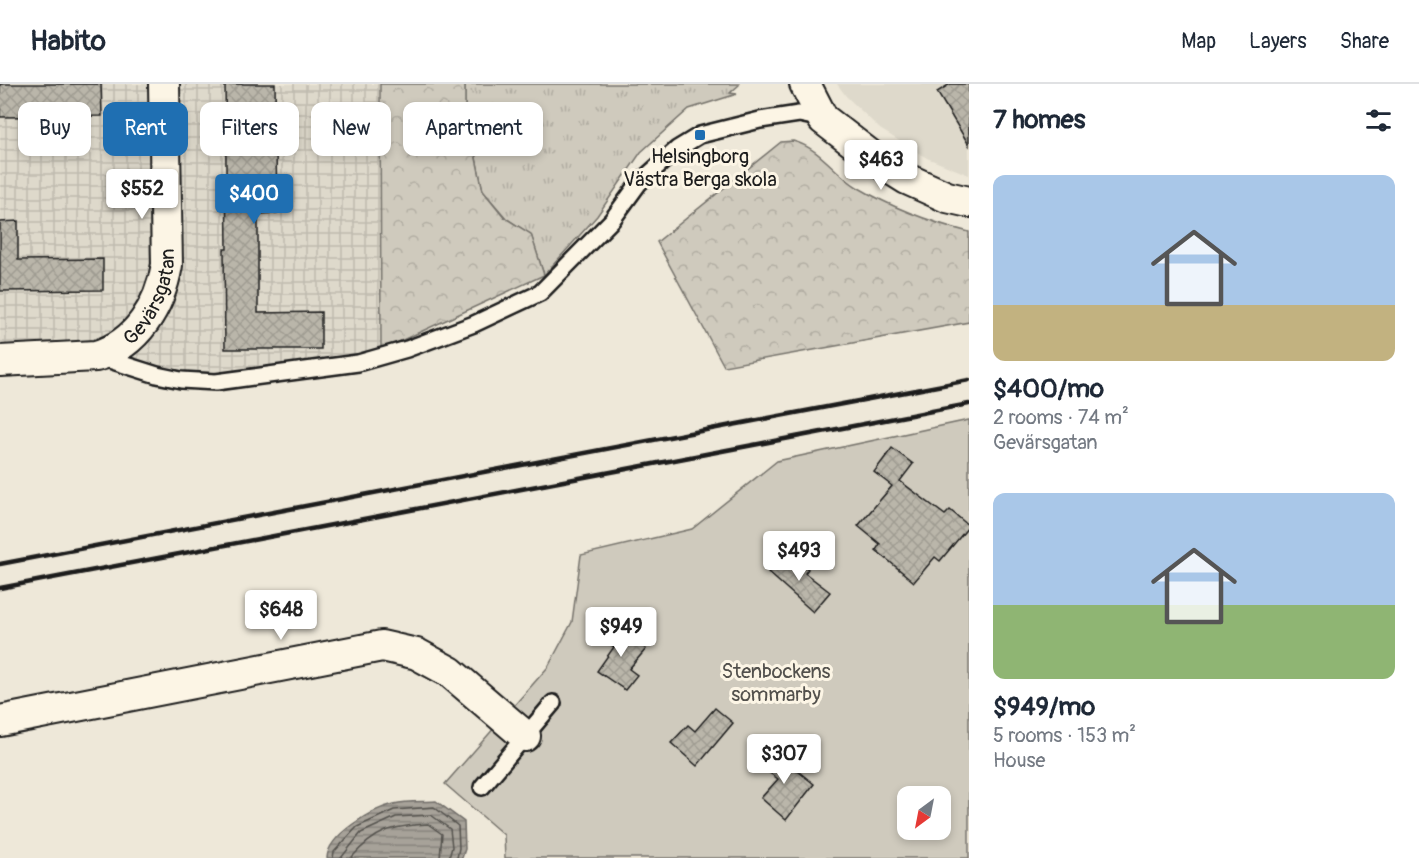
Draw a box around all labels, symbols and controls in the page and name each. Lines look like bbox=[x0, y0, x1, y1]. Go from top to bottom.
text: Habito bbox=[30, 24, 106, 59]
text: Map bbox=[1181, 28, 1216, 55]
text: Layers bbox=[1249, 28, 1307, 55]
text: Share bbox=[1340, 28, 1389, 55]
chip: Buy bbox=[18, 102, 91, 156]
chip: Rent bbox=[103, 102, 188, 156]
chip: Filters bbox=[200, 102, 299, 156]
chip: New bbox=[311, 102, 391, 156]
chip: Apartment bbox=[403, 102, 543, 156]
text: 7 homes bbox=[993, 104, 1085, 136]
icon: filters bbox=[1362, 104, 1395, 137]
marker: Helsingborg Västra Berga skola bbox=[693, 128, 707, 142]
pin: $463 bbox=[845, 140, 917, 191]
place label: Helsingborg Västra Berga skola bbox=[623, 144, 777, 192]
text: $463 bbox=[858, 147, 904, 172]
pin: $552 bbox=[106, 169, 178, 220]
pin: $400 bbox=[218, 174, 290, 225]
text: $552 bbox=[120, 176, 164, 201]
text: $400 bbox=[229, 181, 279, 206]
icon: home bbox=[1140, 214, 1248, 322]
street label: Gevärsgatan bbox=[118, 248, 180, 350]
text: $400/mo bbox=[993, 373, 1104, 405]
text: 2 rooms · 74 m² bbox=[993, 405, 1129, 430]
text: Gevärsgatan bbox=[993, 430, 1098, 455]
pin: $493 bbox=[763, 531, 835, 582]
icon: home bbox=[1140, 532, 1248, 640]
text: $493 bbox=[777, 538, 821, 563]
pin: $648 bbox=[245, 590, 317, 641]
text: $648 bbox=[259, 597, 303, 622]
pin: $949 bbox=[585, 607, 657, 658]
text: $949 bbox=[599, 614, 643, 639]
park label: Stenbockens sommarby bbox=[722, 659, 830, 707]
text: $949/mo bbox=[993, 691, 1095, 723]
text: 5 rooms · 153 m² bbox=[993, 723, 1136, 748]
pin: $307 bbox=[748, 734, 820, 785]
text: $307 bbox=[761, 741, 807, 766]
text: House bbox=[993, 748, 1045, 773]
north arrow bbox=[897, 786, 951, 840]
map controls bbox=[897, 786, 951, 840]

